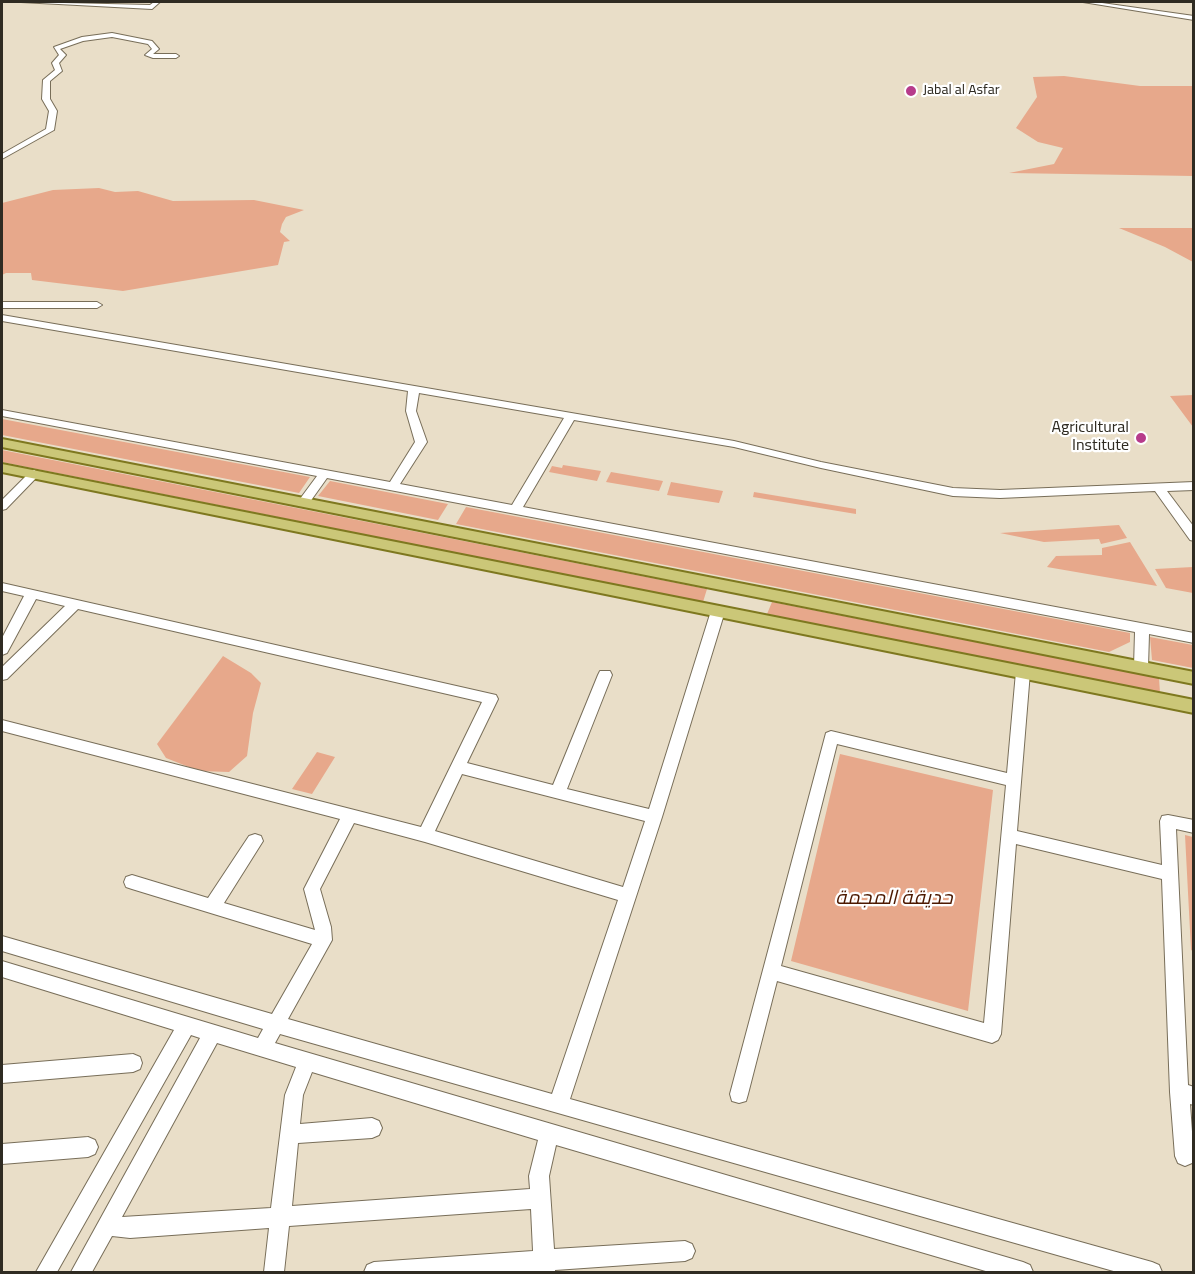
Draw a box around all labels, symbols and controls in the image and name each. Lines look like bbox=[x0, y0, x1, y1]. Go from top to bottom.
place label: Jabal al Asfar bbox=[923, 83, 1000, 99]
marker: Jabal al Asfar bbox=[904, 84, 918, 98]
place label: Agricultural Institute bbox=[1052, 419, 1129, 457]
marker: Agricultural Institute bbox=[1134, 431, 1148, 445]
park label: حديقة المجمة bbox=[835, 888, 953, 912]

